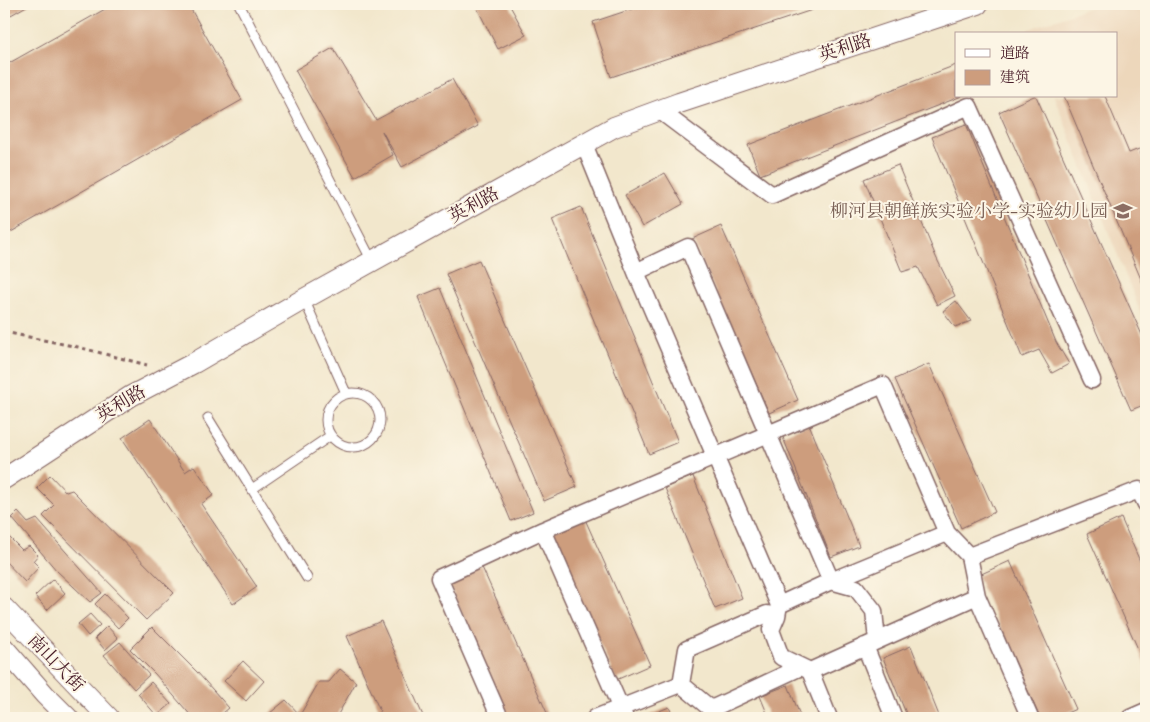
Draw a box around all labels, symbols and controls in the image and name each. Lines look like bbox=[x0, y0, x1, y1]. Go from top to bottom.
street label: 英利路 bbox=[815, 28, 875, 68]
legend bbox=[955, 32, 1118, 98]
text: 道路 bbox=[1000, 43, 1030, 63]
text: 建筑 bbox=[1000, 67, 1030, 87]
street label: 英利路 bbox=[444, 181, 504, 229]
place label: 柳河县朝鲜族实验小学-实验幼儿园 bbox=[830, 199, 1108, 224]
school or university icon: 柳河县朝鲜族实验小学-实验幼儿园 bbox=[1112, 200, 1134, 222]
street label: 英利路 bbox=[91, 379, 151, 429]
street label: 南山大街 bbox=[22, 628, 90, 698]

